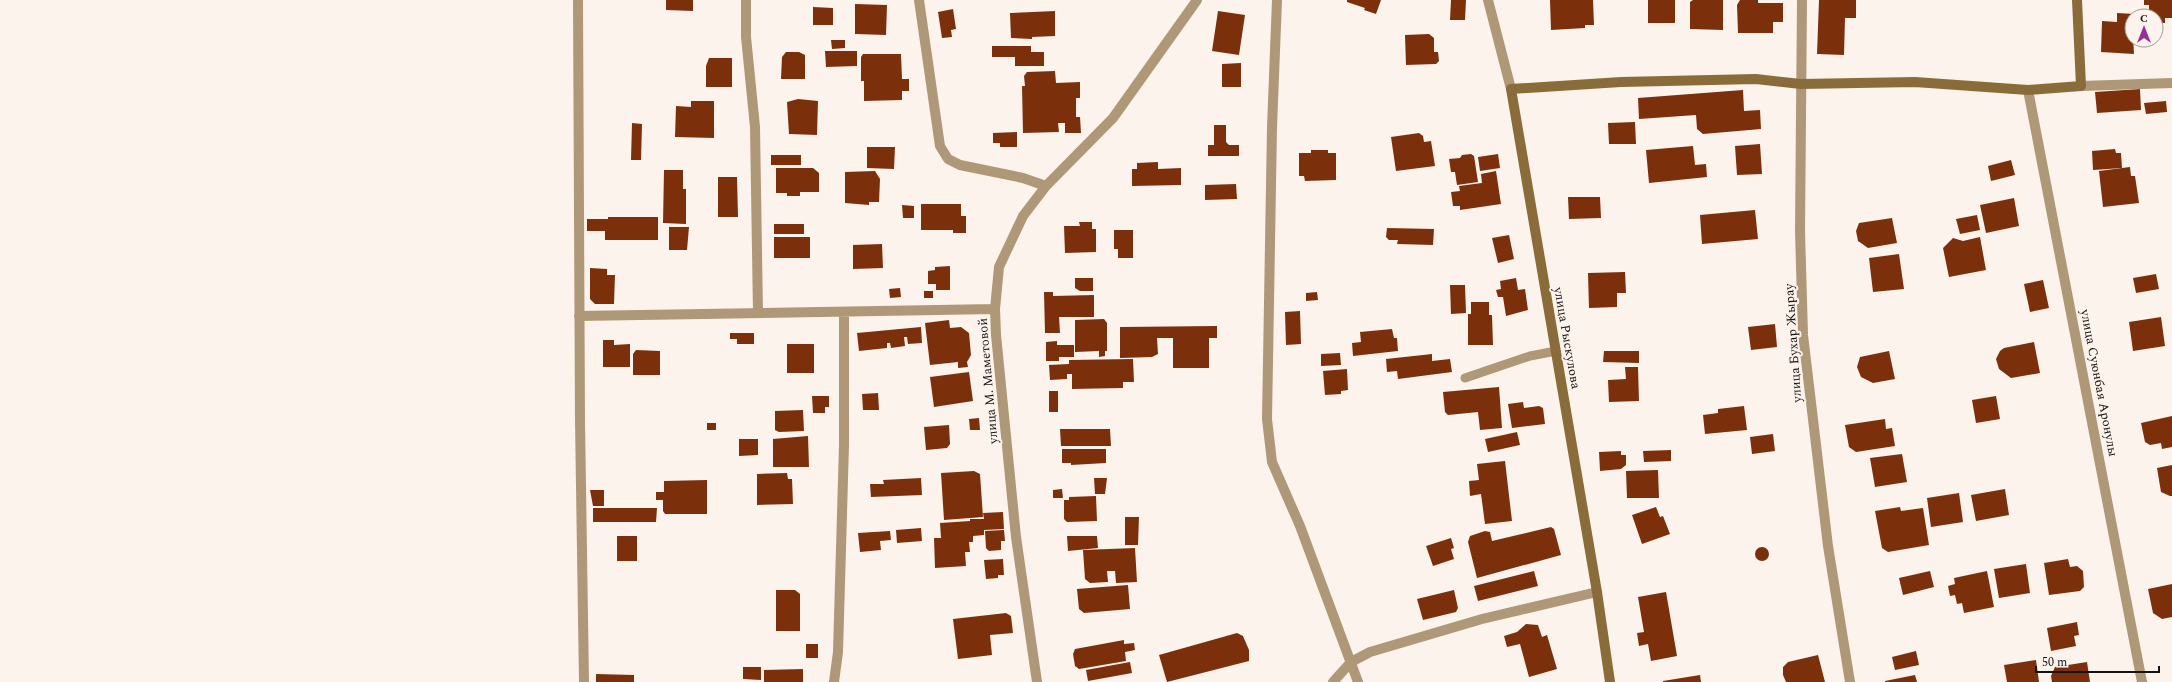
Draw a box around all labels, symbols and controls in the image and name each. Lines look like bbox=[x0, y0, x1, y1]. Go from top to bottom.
north arrow bbox=[2124, 8, 2164, 48]
text: С bbox=[2140, 10, 2148, 27]
street label: улица Бухар Жырау bbox=[1779, 282, 1807, 404]
street label: улица Рыскулова bbox=[1548, 284, 1586, 391]
street label: улица Суюнбая Аронулы bbox=[2075, 307, 2123, 458]
street label: улица М. Маметовой bbox=[973, 317, 1004, 446]
scale bar bbox=[2036, 648, 2159, 674]
text: 50 m bbox=[2042, 653, 2067, 672]

